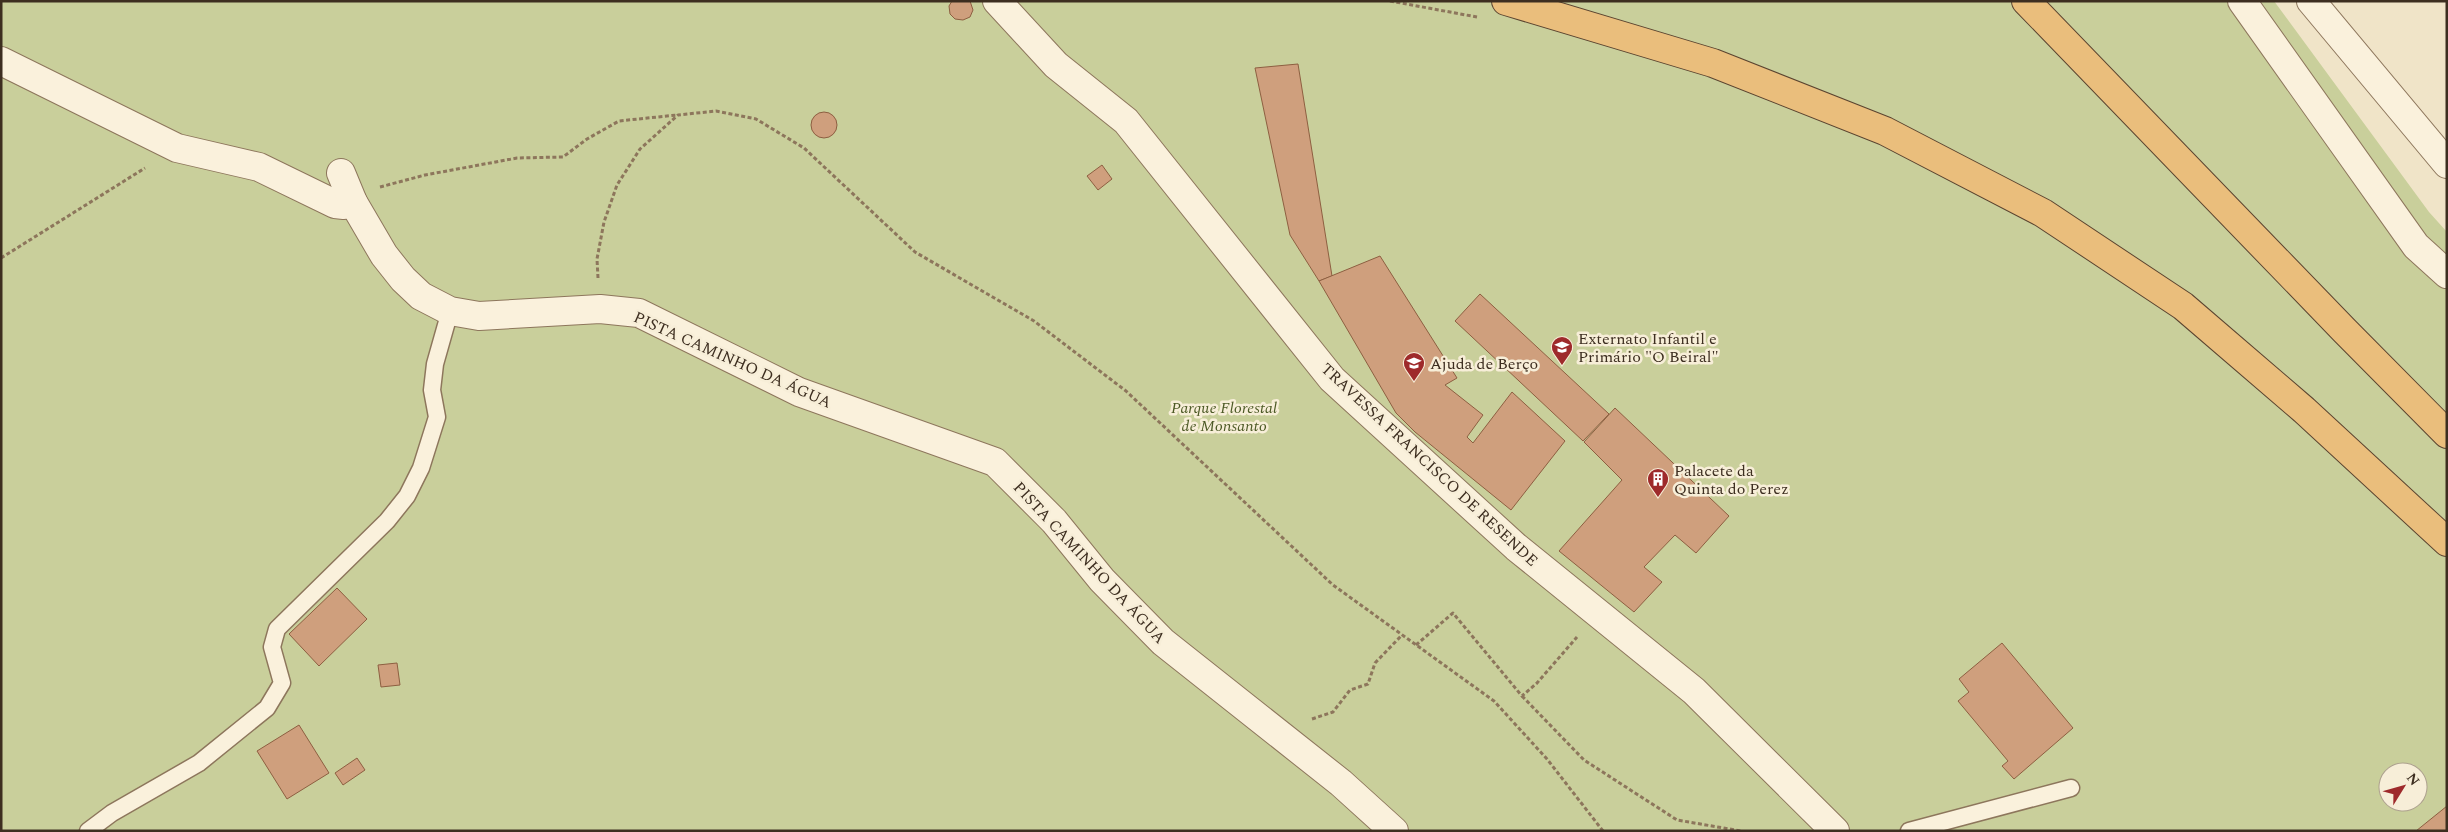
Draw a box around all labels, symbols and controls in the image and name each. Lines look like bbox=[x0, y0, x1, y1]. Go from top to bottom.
street label: PISTA CAMINHO DA ÁGUA bbox=[630, 305, 835, 414]
place label: Externato Infantil e Primário "O Beiral" bbox=[1578, 327, 1719, 369]
school or university icon: Externato Infantil e Primário "O Beiral" bbox=[1550, 335, 1574, 366]
school or university icon: Ajuda de Berço bbox=[1402, 351, 1426, 382]
place label: Ajuda de Berço bbox=[1430, 352, 1538, 376]
street label: TRAVESSA FRANCISCO DE RESENDE bbox=[1315, 357, 1543, 572]
park label: Parque Florestal de Monsanto bbox=[1171, 396, 1277, 438]
place label: Palacete da Quinta do Perez bbox=[1674, 459, 1789, 501]
building icon: Palacete da Quinta do Perez bbox=[1646, 467, 1670, 498]
street label: PISTA CAMINHO DA ÁGUA bbox=[1007, 476, 1171, 649]
north arrow bbox=[2378, 762, 2428, 812]
text: N bbox=[2401, 769, 2425, 790]

